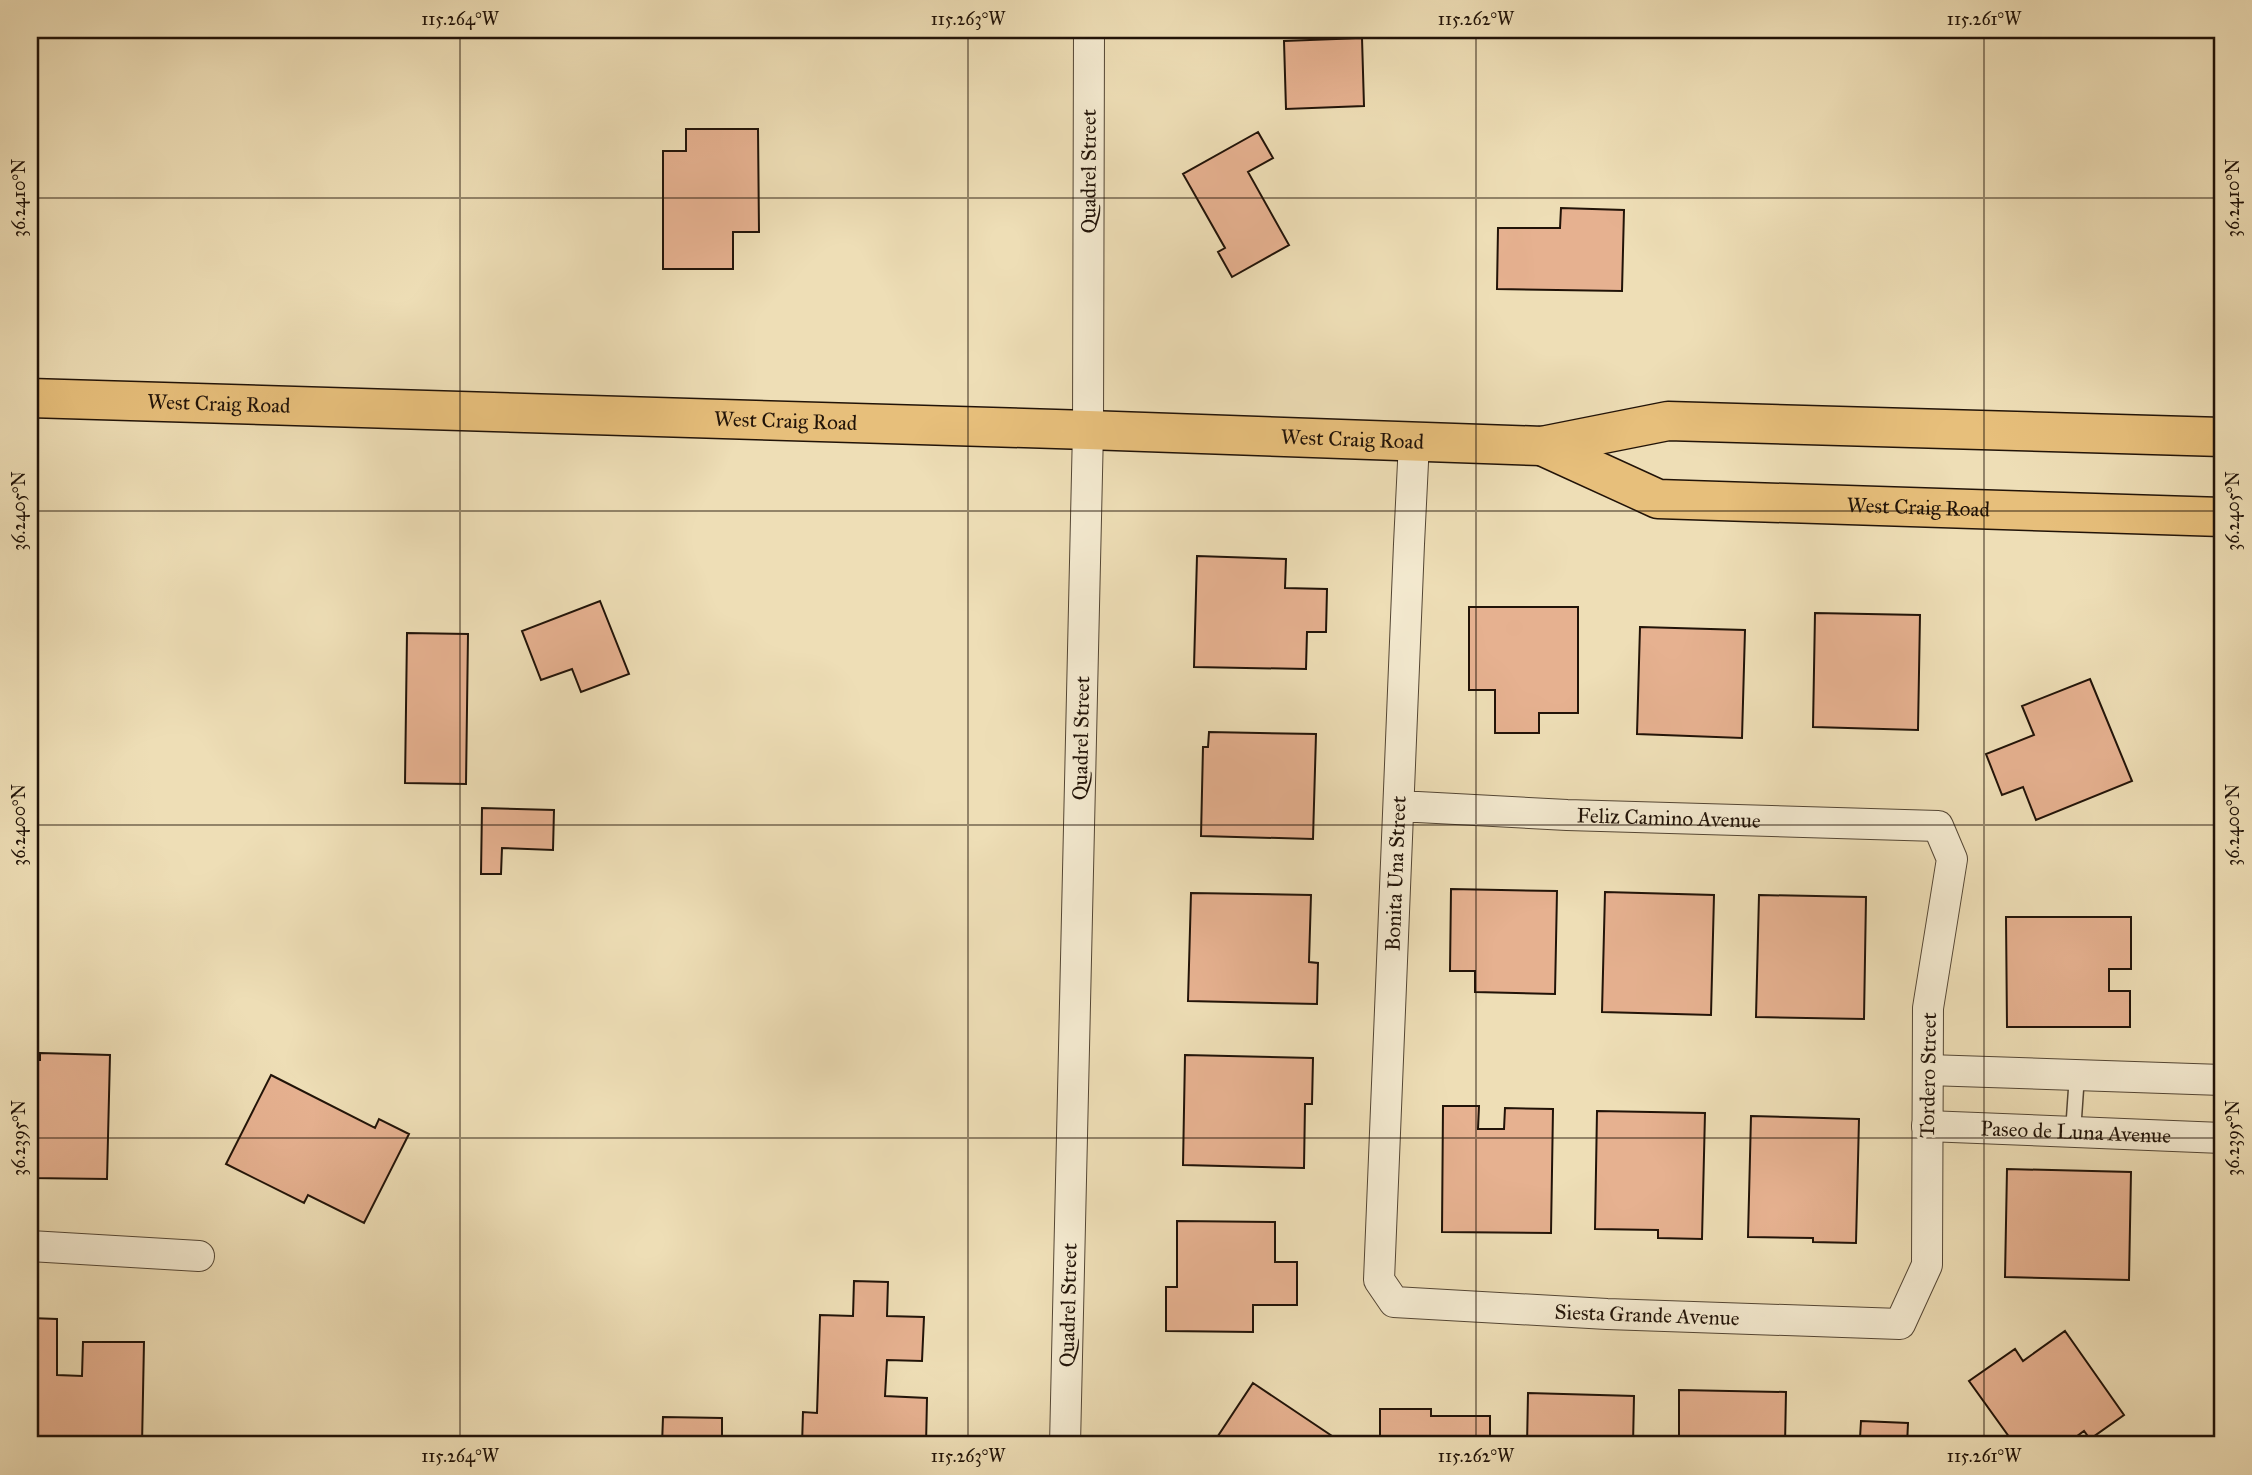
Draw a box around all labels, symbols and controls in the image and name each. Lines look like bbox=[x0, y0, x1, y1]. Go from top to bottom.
text: 115.264°W bbox=[421, 8, 500, 30]
text: 115.263°W bbox=[931, 8, 1006, 30]
text: 115.262°W bbox=[1438, 8, 1515, 30]
text: 115.261°W bbox=[1947, 8, 2022, 30]
street label: Quadrel Street bbox=[1075, 108, 1102, 233]
text: 36.2410°N bbox=[8, 159, 30, 237]
text: 36.2410°N bbox=[2222, 159, 2244, 237]
street label: West Craig Road bbox=[147, 389, 291, 419]
street label: West Craig Road bbox=[714, 406, 858, 436]
street label: West Craig Road bbox=[1280, 424, 1425, 455]
text: 36.2405°N bbox=[8, 471, 30, 551]
text: 36.2405°N bbox=[2222, 471, 2244, 551]
street label: West Craig Road bbox=[1846, 492, 1991, 523]
street label: Quadrel Street bbox=[1067, 675, 1095, 801]
text: 36.2400°N bbox=[8, 784, 30, 866]
text: 36.2400°N bbox=[2222, 784, 2244, 866]
street label: Bonita Una Street bbox=[1379, 795, 1412, 952]
street label: Feliz Camino Avenue bbox=[1576, 802, 1761, 834]
street label: Tordero Street bbox=[1914, 1011, 1942, 1138]
text: 36.2395°N bbox=[8, 1100, 30, 1176]
text: 36.2395°N bbox=[2222, 1100, 2244, 1176]
street label: Paseo de Luna Avenue bbox=[1980, 1115, 2172, 1149]
street label: Quadrel Street bbox=[1054, 1242, 1083, 1368]
street label: Siesta Grande Avenue bbox=[1554, 1299, 1740, 1331]
text: 115.264°W bbox=[421, 1445, 500, 1467]
text: 115.263°W bbox=[931, 1445, 1006, 1467]
text: 115.262°W bbox=[1438, 1445, 1515, 1467]
text: 115.261°W bbox=[1947, 1445, 2022, 1467]

